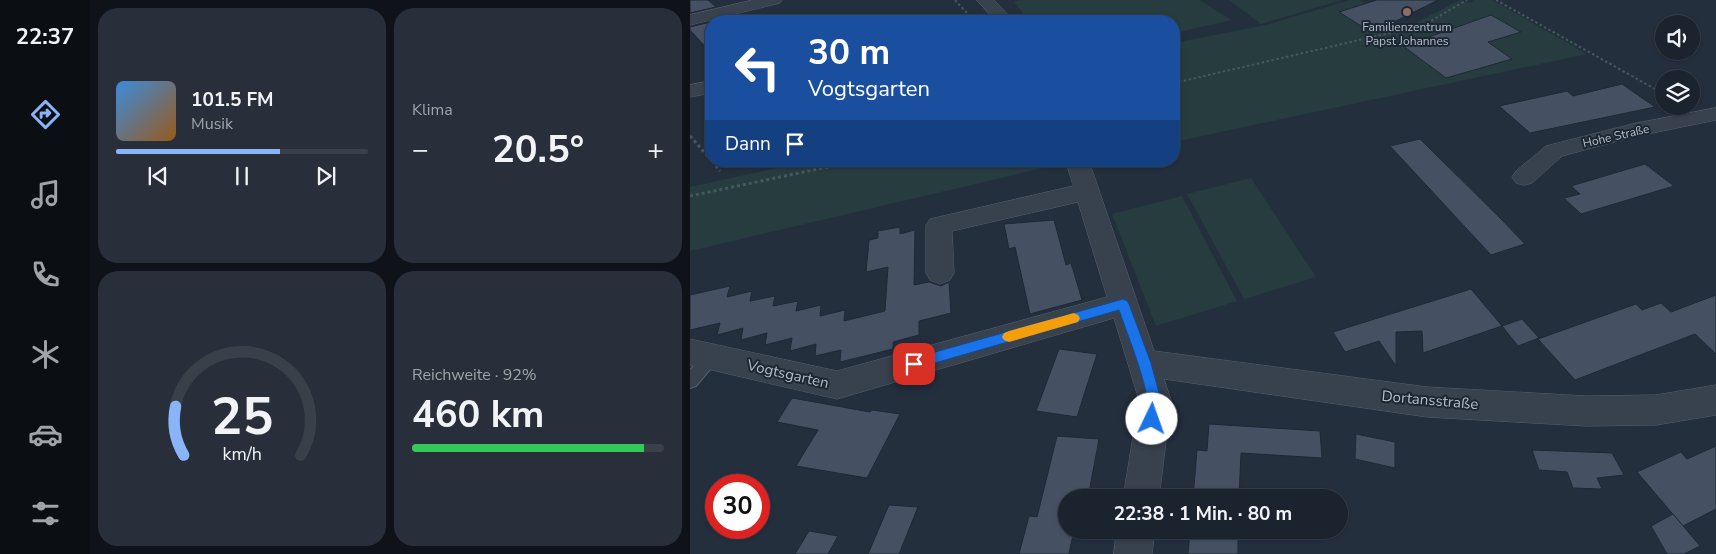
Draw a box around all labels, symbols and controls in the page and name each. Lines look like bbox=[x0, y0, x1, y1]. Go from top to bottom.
marker: Familienzentrum Papst Johannes bbox=[1401, 6, 1413, 18]
map controls bbox=[1655, 15, 1700, 115]
button: sound bbox=[1655, 15, 1700, 60]
place label: Familienzentrum Papst Johannes bbox=[1362, 19, 1452, 49]
text: 22:37 bbox=[16, 22, 74, 52]
text: 30 m bbox=[808, 29, 890, 76]
icon: left bbox=[725, 35, 790, 100]
button: layers bbox=[1655, 70, 1700, 115]
text: Vogtsgarten bbox=[808, 74, 930, 104]
text: 101.5 FM bbox=[191, 87, 274, 113]
icon: directions bbox=[28, 97, 63, 132]
text: Klima bbox=[412, 99, 453, 121]
text: Musik bbox=[191, 113, 233, 135]
street label: Hohe Straße bbox=[1581, 121, 1651, 151]
text: 20.5° bbox=[492, 124, 584, 175]
icon: arrive bbox=[781, 130, 809, 158]
text: − bbox=[412, 131, 429, 169]
text: + bbox=[647, 131, 664, 169]
text: Dann bbox=[725, 131, 771, 157]
icon: previous bbox=[144, 162, 172, 190]
icon: pause bbox=[228, 162, 256, 190]
icon: next bbox=[312, 162, 340, 190]
icon: music bbox=[28, 177, 63, 212]
icon: phone bbox=[28, 257, 63, 292]
icon: climate bbox=[28, 337, 63, 372]
pin bbox=[893, 343, 935, 385]
icon: arrive bbox=[900, 350, 928, 378]
street label: Vogtsgarten bbox=[744, 355, 831, 393]
text: Reichweite · 92% bbox=[412, 364, 537, 386]
text: 25 bbox=[211, 381, 273, 452]
street label: Dortansstraße bbox=[1381, 386, 1479, 414]
text: 460 km bbox=[412, 389, 544, 440]
position arrow bbox=[1125, 392, 1177, 444]
icon: car bbox=[28, 417, 63, 452]
text: km/h bbox=[222, 442, 262, 466]
speed limit sign: 30 bbox=[705, 474, 770, 539]
icon: filters bbox=[28, 496, 63, 531]
text: 22:38 · 1 Min. · 80 m bbox=[1114, 501, 1292, 527]

